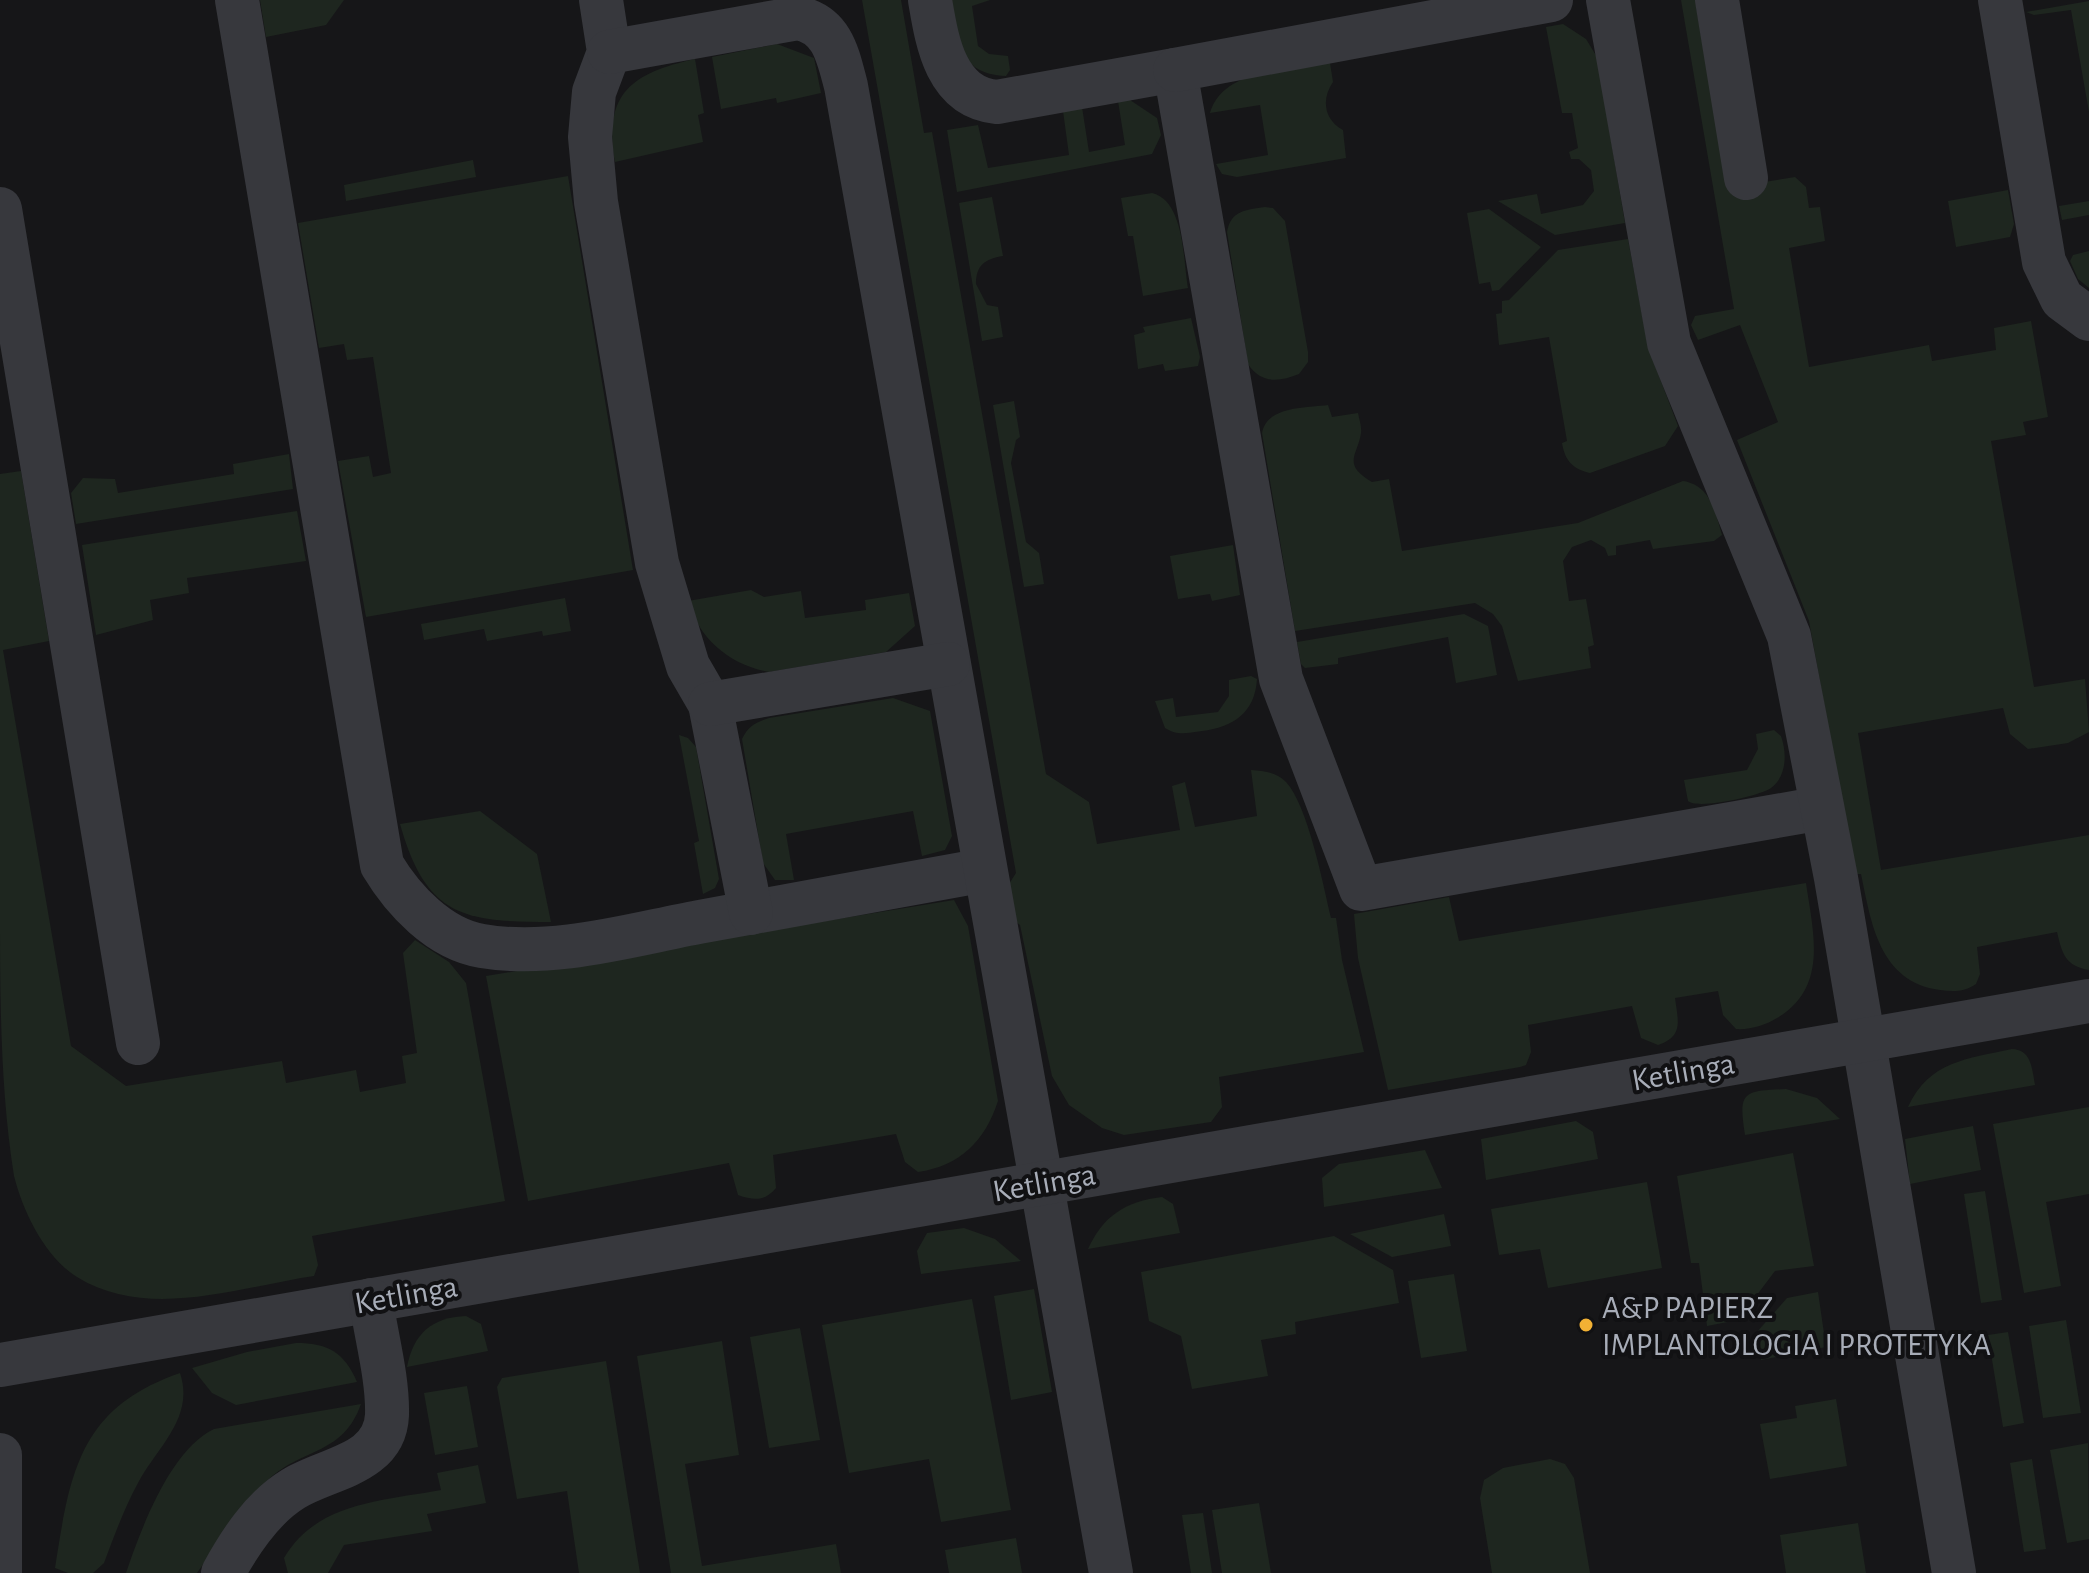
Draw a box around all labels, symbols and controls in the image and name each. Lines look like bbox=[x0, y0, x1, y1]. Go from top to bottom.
street label: Ketlinga bbox=[1629, 1047, 1737, 1097]
street label: Ketlinga bbox=[990, 1158, 1098, 1208]
street label: Ketlinga bbox=[352, 1270, 460, 1320]
place label: A&P PAPIERZ IMPLANTOLOGIA I PROTETYKA bbox=[1602, 1292, 1991, 1361]
marker: A&P PAPIERZ IMPLANTOLOGIA I PROTETYKA bbox=[1577, 1316, 1595, 1334]

